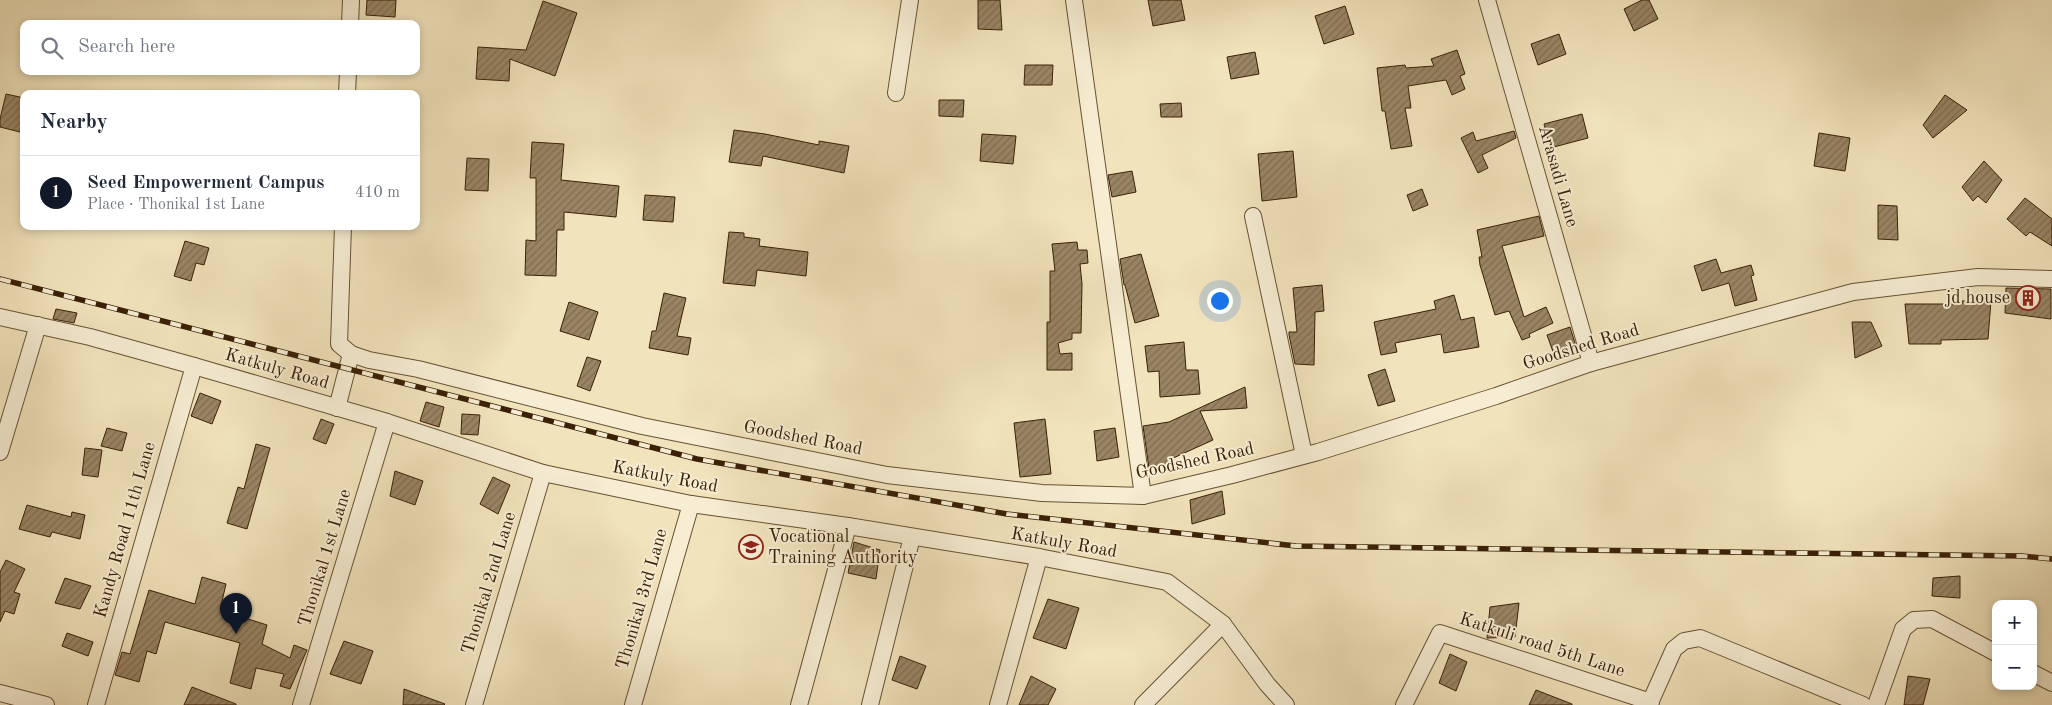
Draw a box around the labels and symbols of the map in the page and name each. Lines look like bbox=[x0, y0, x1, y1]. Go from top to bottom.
street label: Arasadi Lane bbox=[1535, 123, 1581, 229]
building icon: jd house bbox=[2015, 285, 2041, 311]
your location bbox=[1207, 288, 1233, 314]
place label: jd house bbox=[1944, 289, 2010, 307]
street label: Goodshed Road bbox=[1521, 321, 1641, 373]
street label: Katkuly Road bbox=[223, 346, 331, 392]
street label: Goodshed Road bbox=[742, 418, 864, 458]
street label: Kandy Road 11th Lane bbox=[91, 440, 159, 620]
street label: Goodshed Road bbox=[1134, 440, 1256, 482]
street label: Katkuly Road bbox=[611, 458, 719, 496]
street label: Thonikal 1st Lane bbox=[296, 487, 354, 629]
street label: Thonikal 2nd Lane bbox=[459, 510, 519, 656]
street label: Katkuly Road bbox=[1010, 525, 1118, 561]
street label: Thonikal 3rd Lane bbox=[613, 527, 671, 671]
place label: Vocational Training Authority bbox=[768, 528, 918, 567]
school or university icon: Vocational Training Authority bbox=[738, 534, 764, 560]
pin: 1 bbox=[220, 593, 252, 634]
street label: Katkuli road 5th Lane bbox=[1457, 610, 1627, 680]

